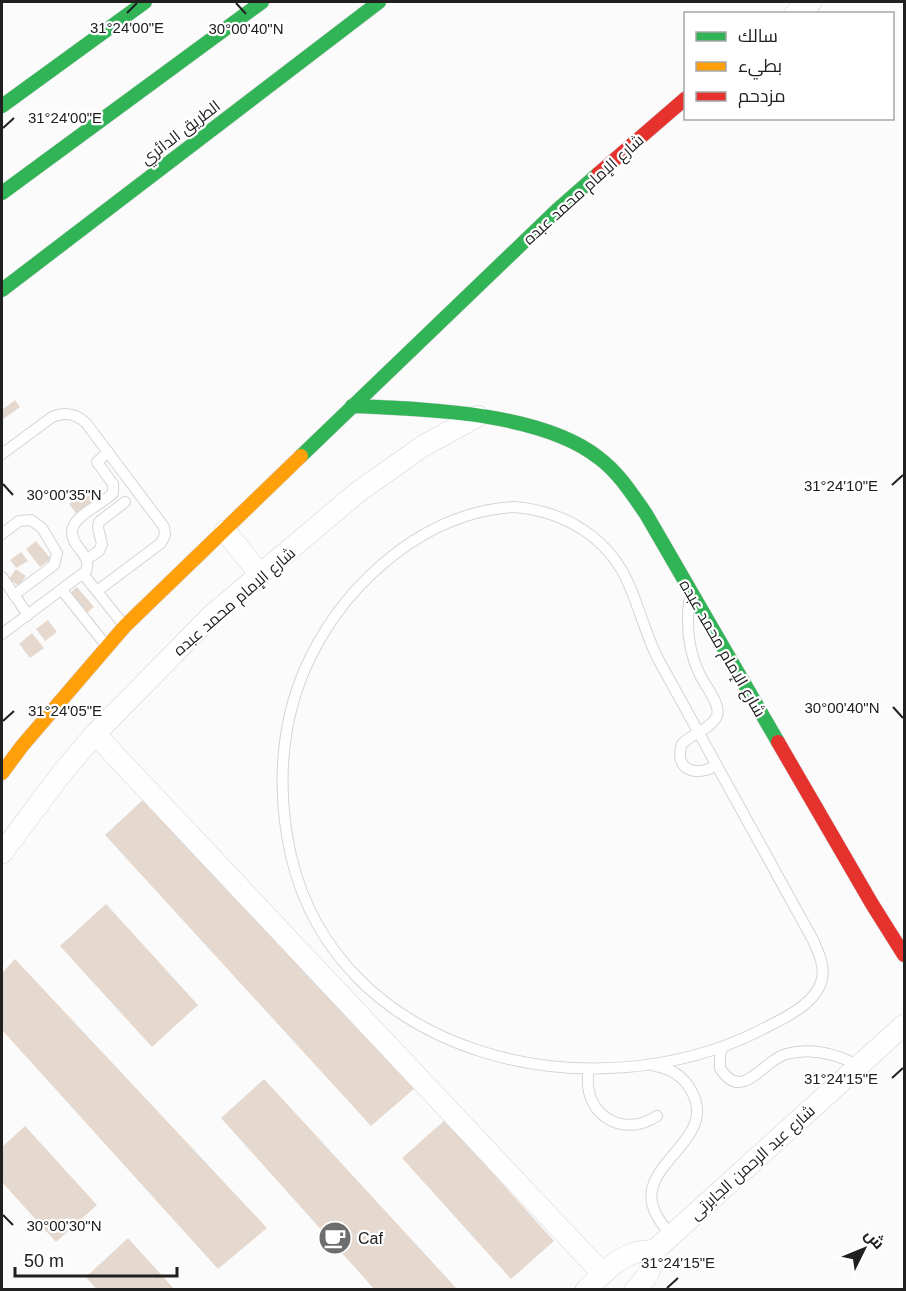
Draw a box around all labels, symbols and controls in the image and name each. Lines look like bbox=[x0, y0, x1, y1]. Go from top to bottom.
legend bbox=[684, 12, 894, 120]
text: 31°24'00"E bbox=[90, 19, 164, 36]
text: 30°00'40"N bbox=[208, 20, 284, 37]
text: سالك bbox=[738, 26, 778, 46]
text: بطيء bbox=[738, 56, 782, 80]
text: مزدحم bbox=[738, 86, 786, 108]
street label: الطريق الدائري bbox=[137, 97, 226, 172]
text: 31°24'00"E bbox=[28, 109, 102, 126]
street label: شارع الإمام محمد عبده bbox=[520, 131, 649, 250]
text: 31°24'10"E bbox=[804, 477, 878, 494]
text: 30°00'35"N bbox=[26, 486, 102, 503]
street label: شارع الإمام محمد عبده bbox=[170, 544, 300, 661]
street label: شارع الإمام محمد عبده bbox=[674, 577, 769, 721]
text: 30°00'40"N bbox=[804, 699, 880, 716]
text: 31°24'05"E bbox=[28, 702, 102, 719]
text: 31°24'15"E bbox=[804, 1070, 878, 1087]
street label: شارع عبد الرحمن الجابرتى bbox=[686, 1102, 820, 1225]
text: 30°00'30"N bbox=[26, 1217, 102, 1234]
north arrow bbox=[834, 1219, 894, 1279]
cafe icon: Caf bbox=[317, 1220, 353, 1256]
text: ش bbox=[861, 1226, 888, 1253]
place label: Caf bbox=[358, 1230, 383, 1247]
scale bar bbox=[15, 1240, 177, 1278]
text: 50 m bbox=[24, 1251, 64, 1271]
text: 31°24'15"E bbox=[641, 1254, 715, 1271]

